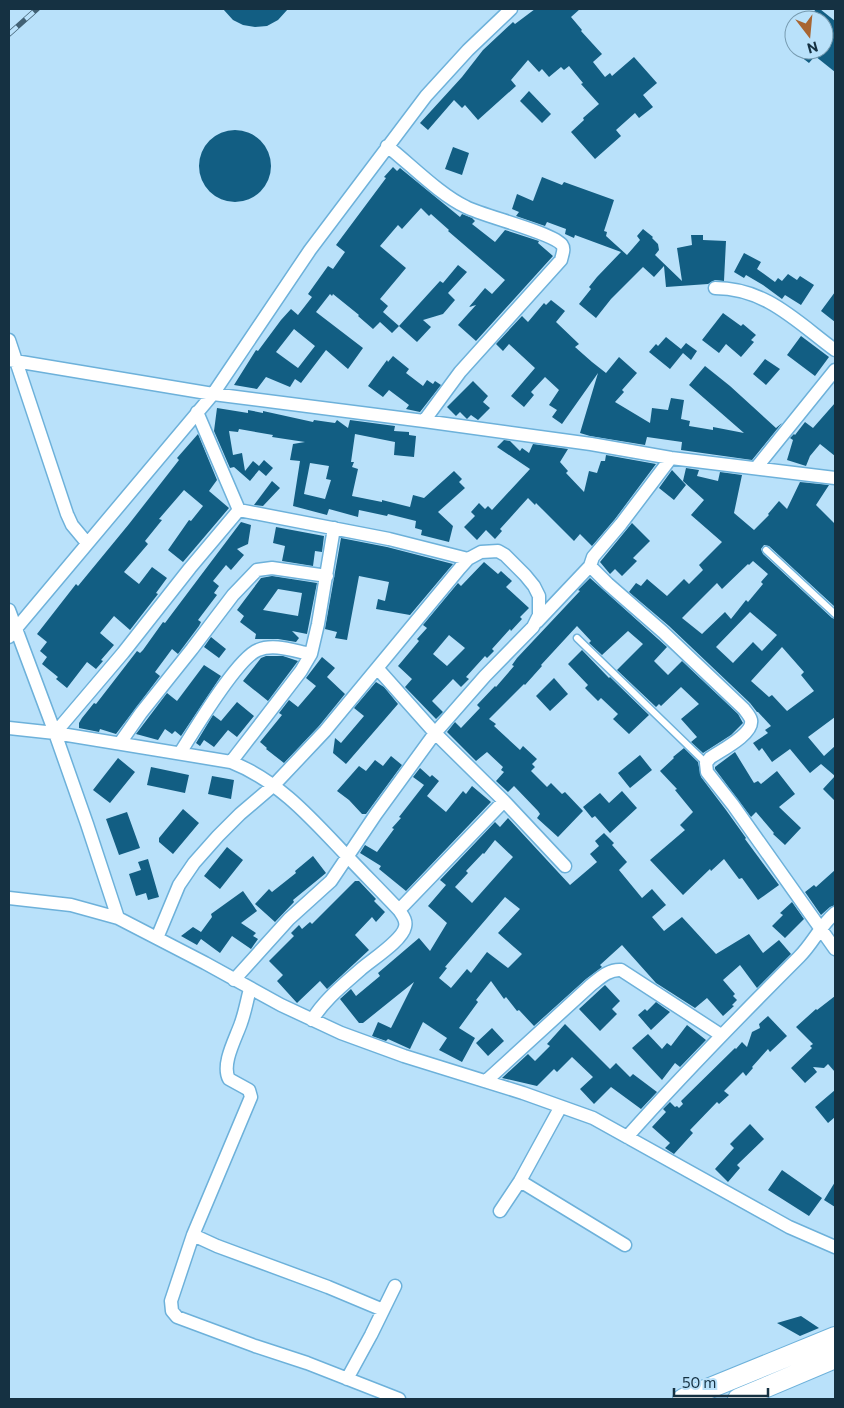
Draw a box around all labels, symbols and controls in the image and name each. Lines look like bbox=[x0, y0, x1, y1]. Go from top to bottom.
north arrow bbox=[784, 10, 834, 60]
text: N bbox=[805, 38, 820, 58]
scale bar bbox=[674, 1366, 768, 1398]
text: 50 m bbox=[682, 1373, 716, 1391]

